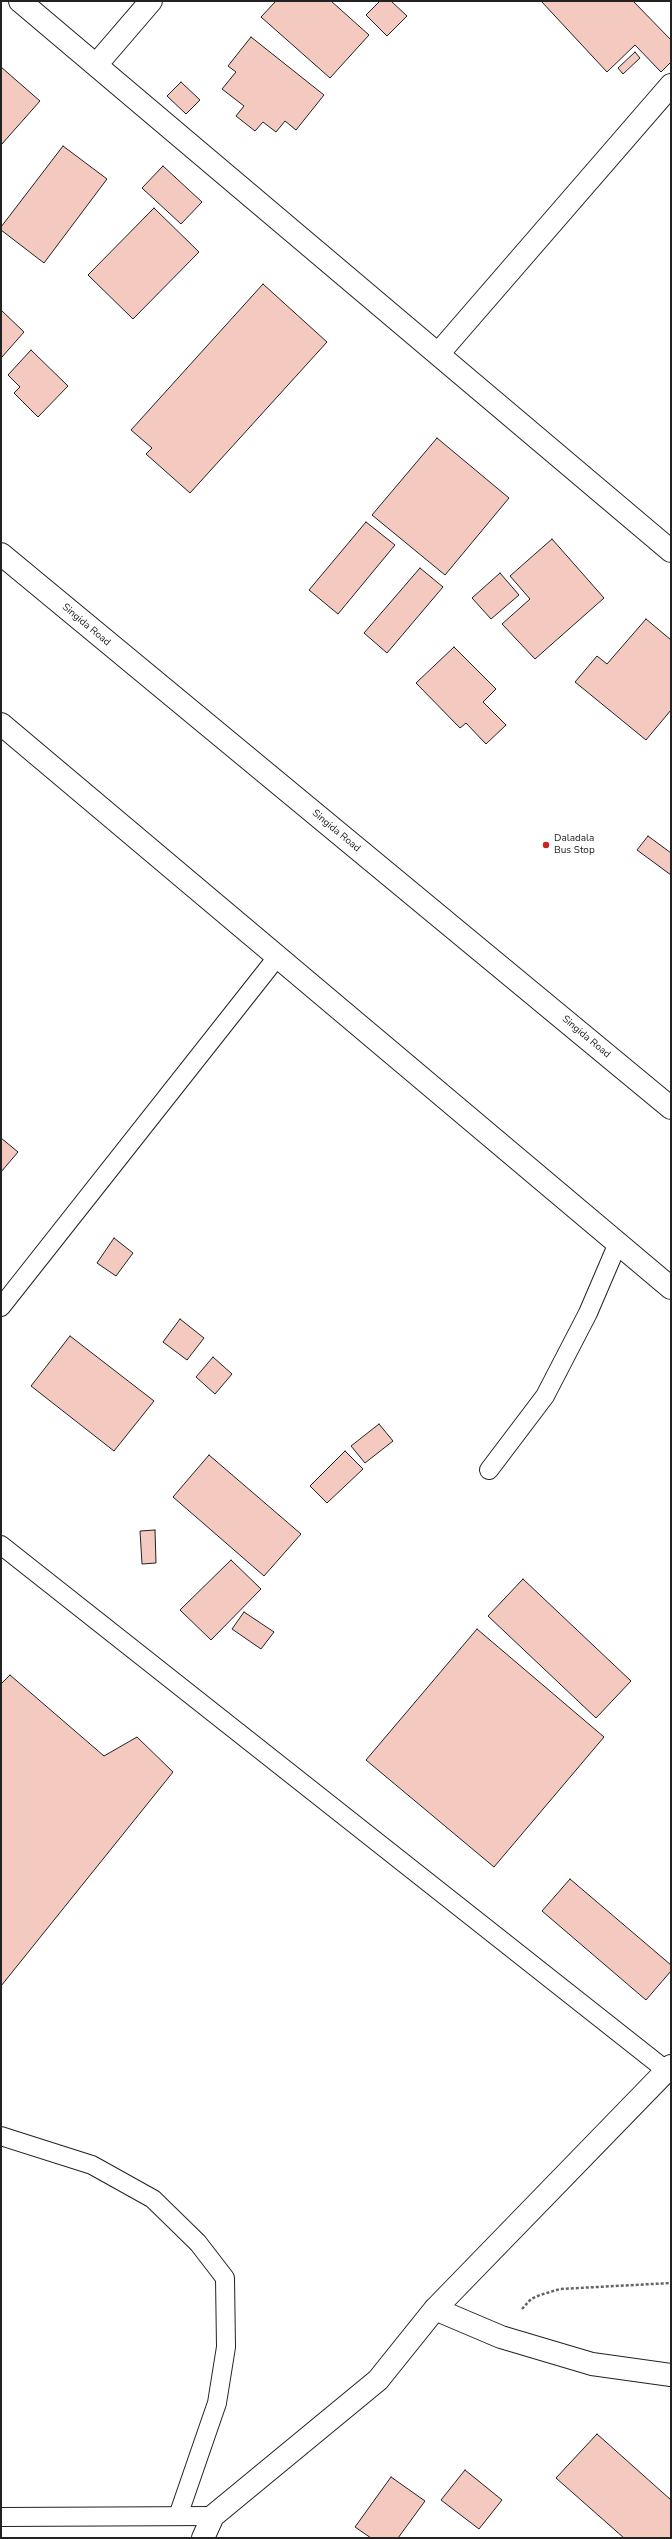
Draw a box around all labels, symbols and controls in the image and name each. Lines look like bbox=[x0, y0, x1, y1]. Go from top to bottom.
street label: Singida Road bbox=[59, 601, 113, 649]
street label: Singida Road bbox=[309, 807, 363, 855]
place label: Daladala Bus Stop bbox=[554, 833, 595, 856]
marker: Daladala Bus Stop bbox=[541, 840, 551, 850]
street label: Singida Road bbox=[559, 1013, 613, 1061]

